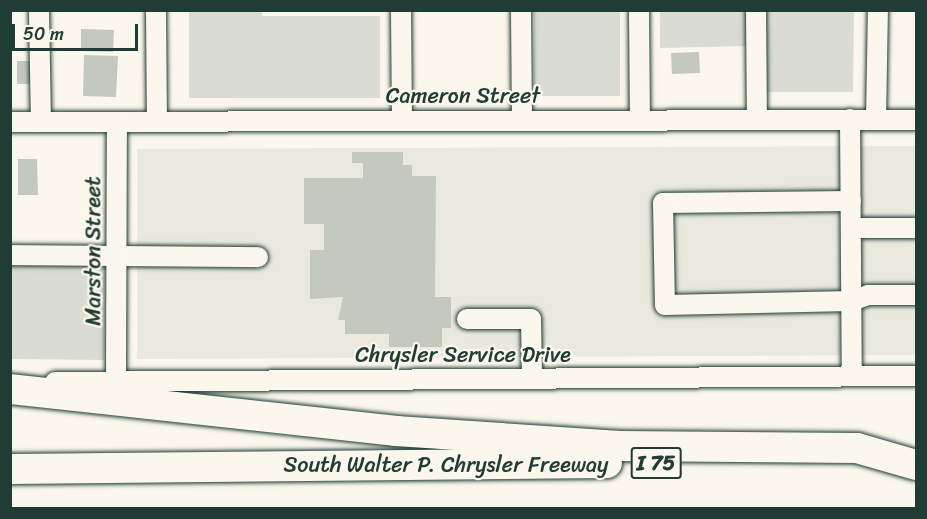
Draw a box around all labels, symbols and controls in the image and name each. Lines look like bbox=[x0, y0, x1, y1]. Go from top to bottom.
scale bar bbox=[15, 12, 141, 50]
text: 50 m bbox=[23, 18, 64, 50]
street label: Cameron Street bbox=[386, 83, 540, 109]
street label: Marston Street bbox=[80, 176, 106, 326]
street label: Chrysler Service Drive bbox=[355, 342, 571, 368]
road number: I 75 bbox=[630, 445, 682, 481]
street label: South Walter P. Chrysler Freeway bbox=[283, 452, 609, 478]

